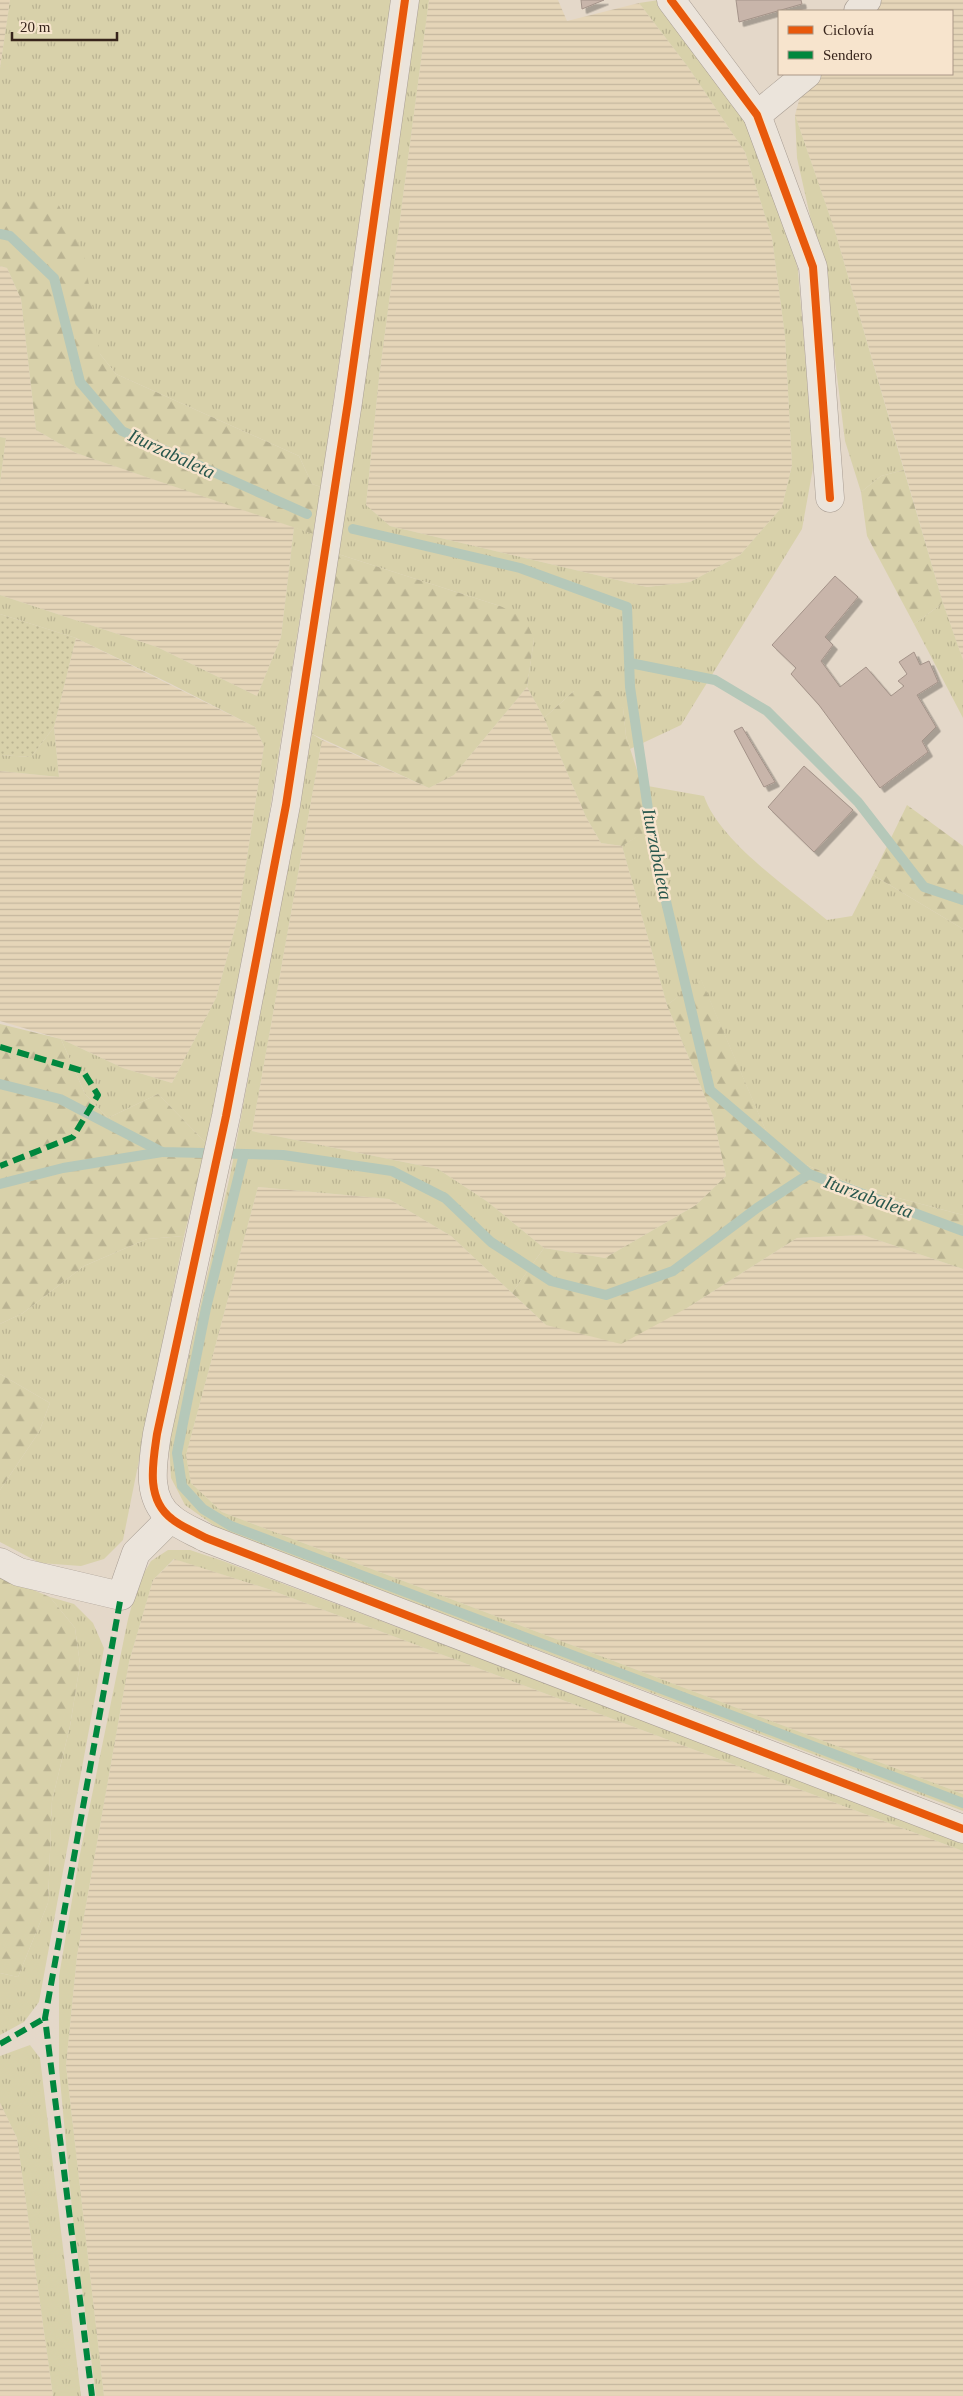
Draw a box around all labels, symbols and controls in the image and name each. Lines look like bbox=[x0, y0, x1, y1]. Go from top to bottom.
scale bar bbox=[12, 10, 118, 42]
legend bbox=[778, 10, 953, 75]
text: 20 m bbox=[20, 19, 51, 35]
text: Ciclovía bbox=[823, 22, 874, 38]
text: Sendero bbox=[823, 47, 872, 63]
water label: Iturzabaleta bbox=[124, 424, 218, 483]
water label: Iturzabaleta bbox=[638, 806, 677, 902]
water label: Iturzabaleta bbox=[821, 1170, 916, 1222]

